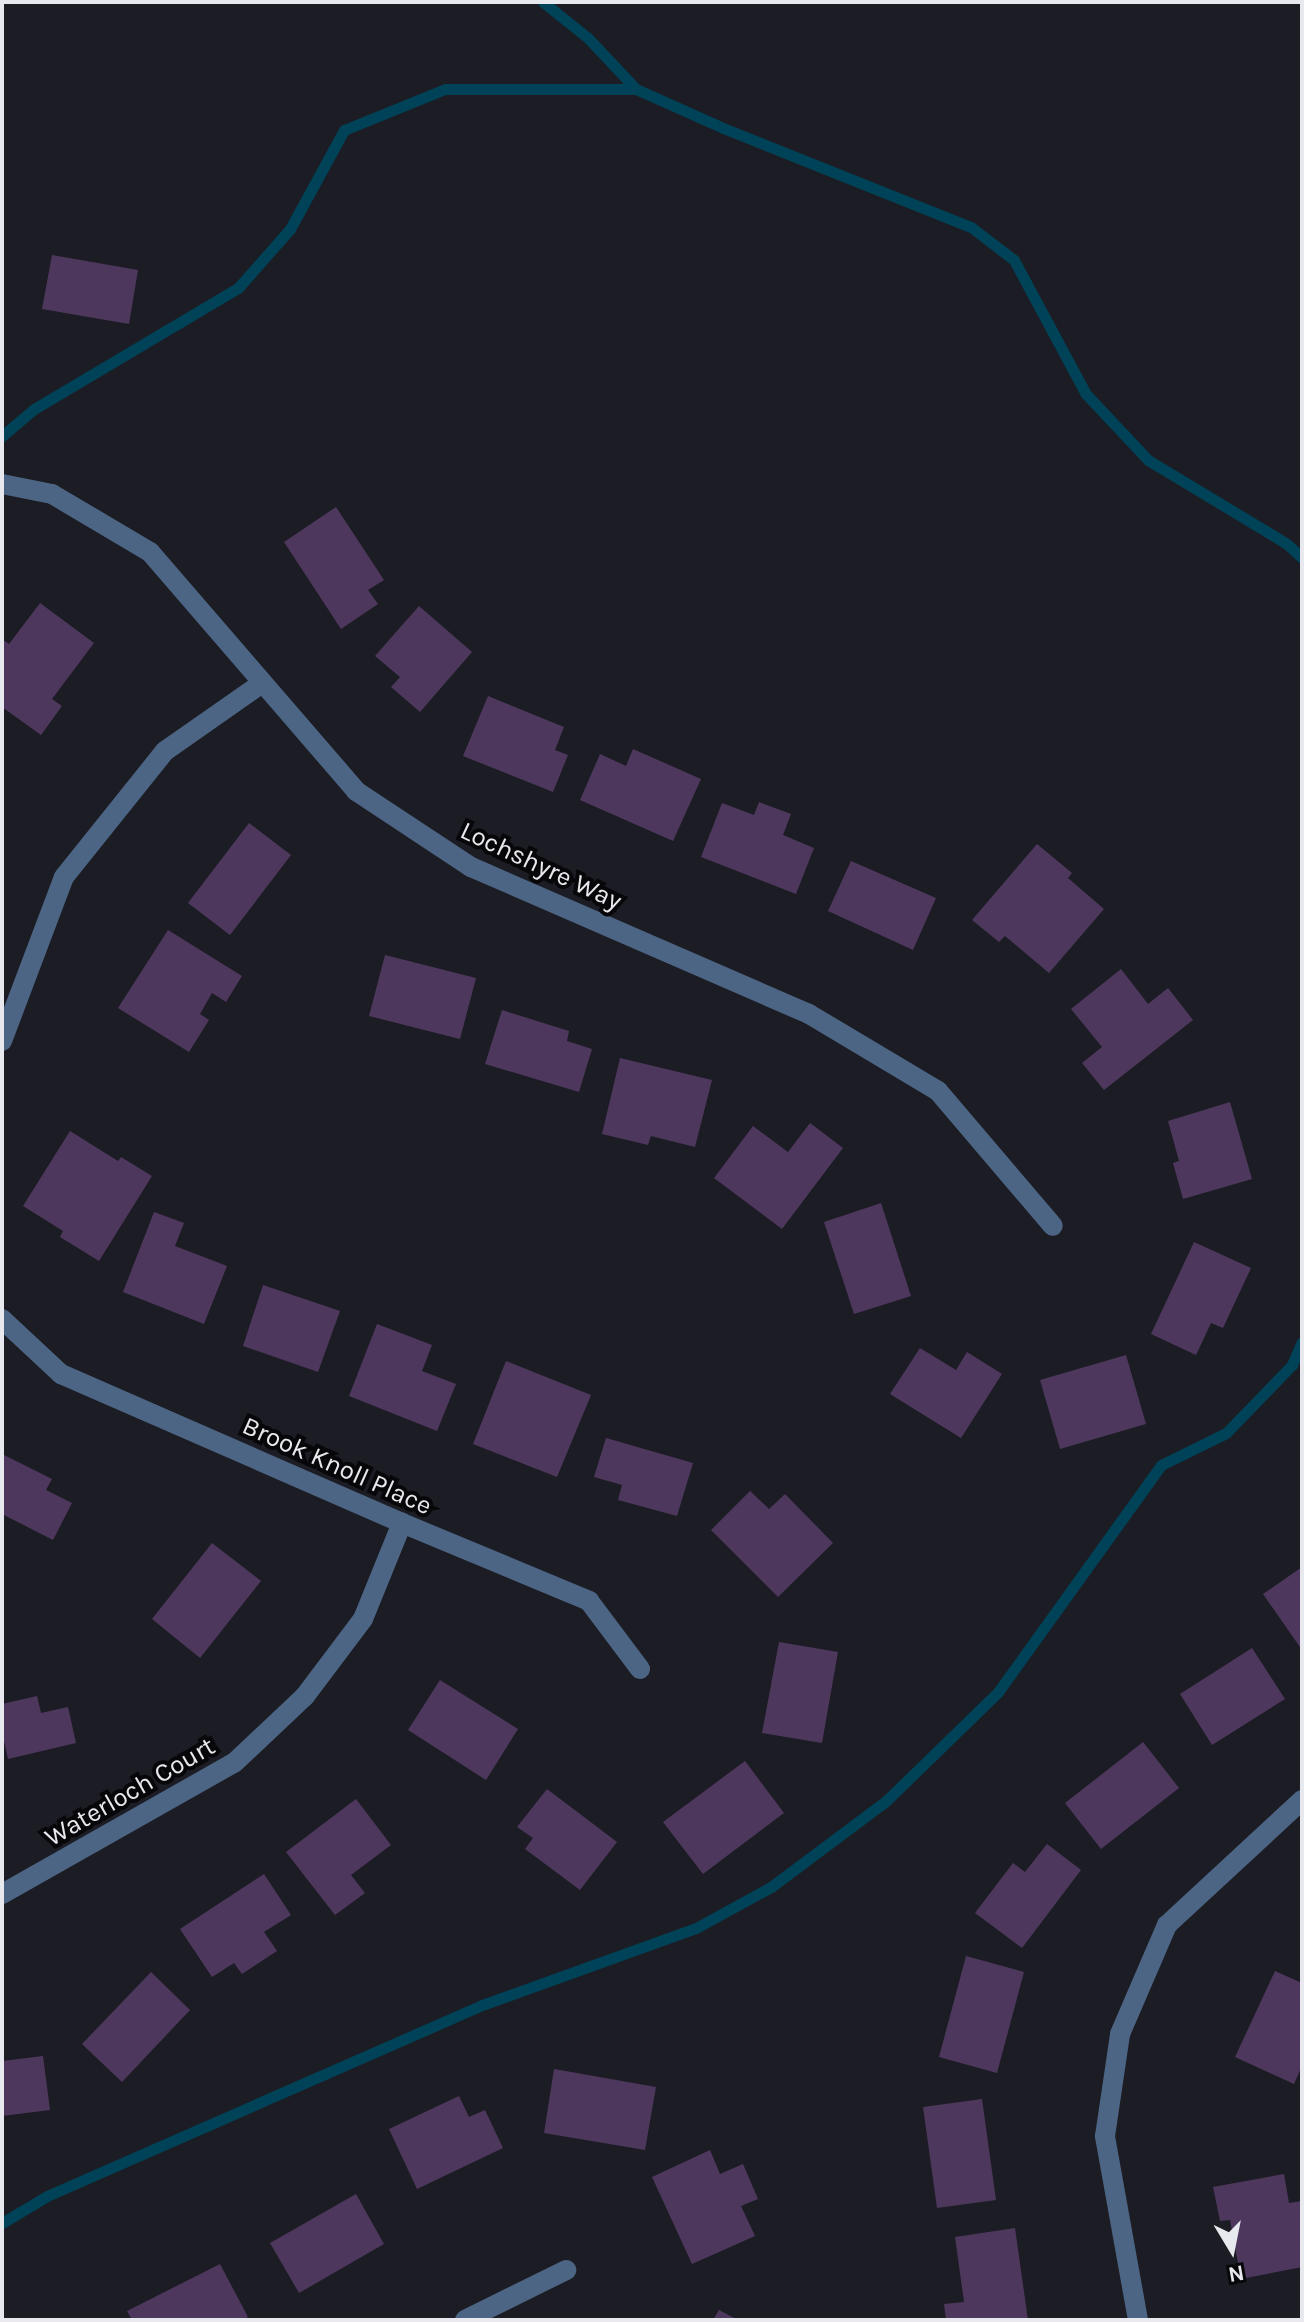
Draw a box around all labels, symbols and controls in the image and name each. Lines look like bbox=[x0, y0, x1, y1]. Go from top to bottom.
street label: Lochshyre Way bbox=[455, 815, 627, 917]
street label: Brook Knoll Place bbox=[237, 1410, 437, 1522]
street label: Waterloch Court bbox=[39, 1731, 221, 1853]
north arrow bbox=[1192, 2210, 1272, 2290]
text: N bbox=[1226, 2259, 1246, 2288]

